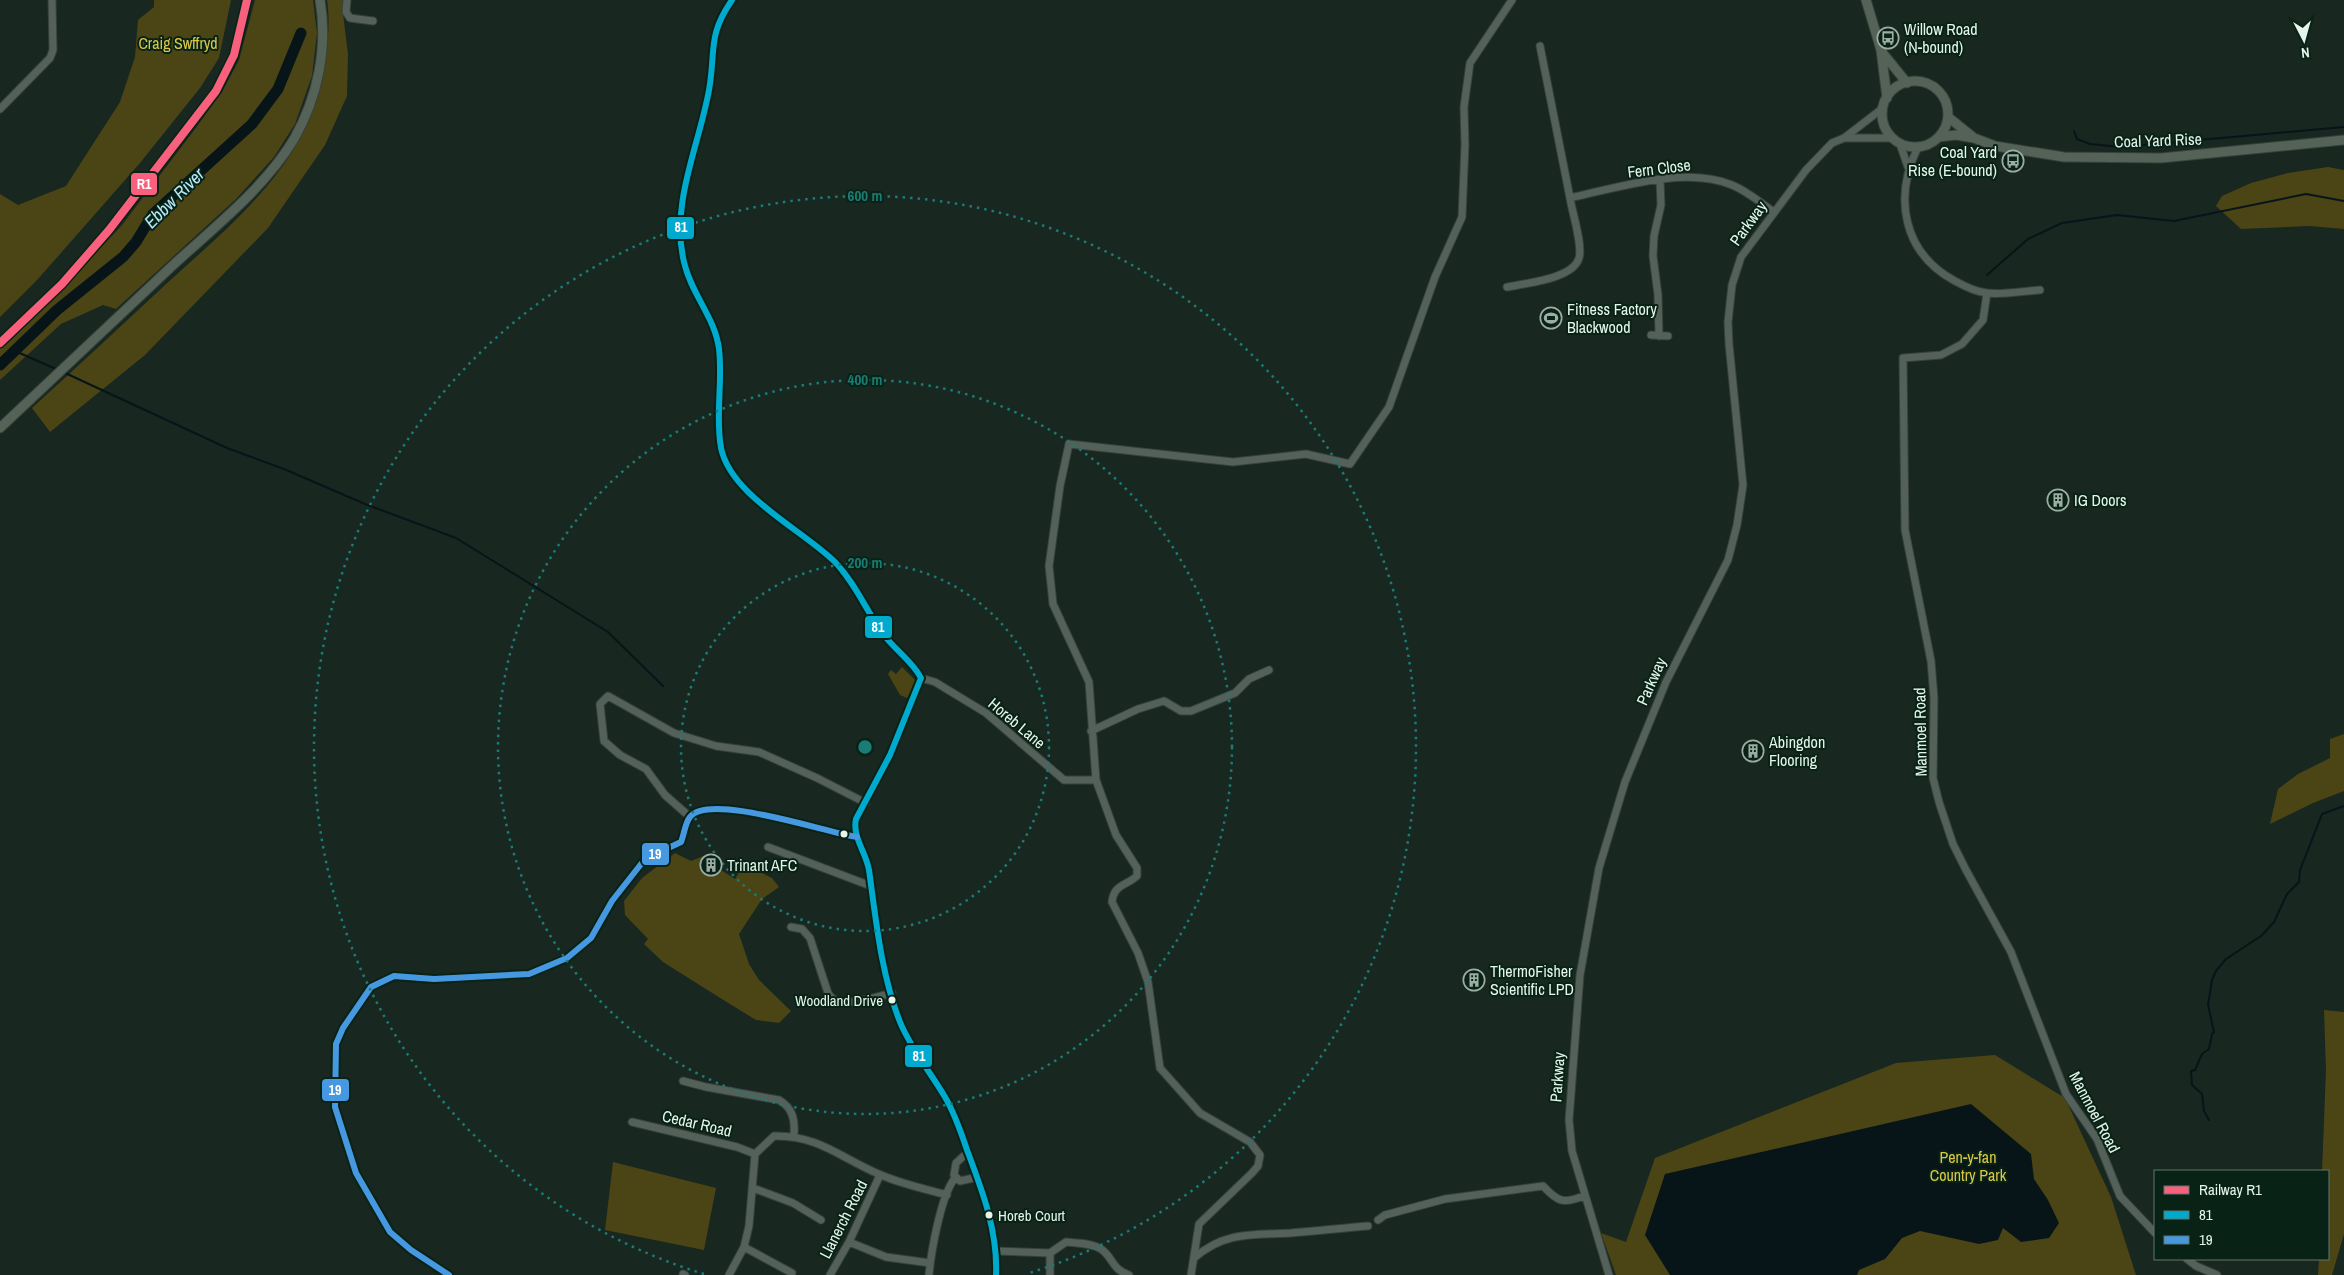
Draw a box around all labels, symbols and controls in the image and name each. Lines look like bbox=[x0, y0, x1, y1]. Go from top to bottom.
north arrow bbox=[2279, 15, 2329, 65]
place label: Willow Road (N-bound) bbox=[1904, 18, 1978, 58]
bus stop icon: Willow Road (N-bound) bbox=[1876, 26, 1900, 50]
park label: Craig Swffryd bbox=[138, 32, 218, 54]
text: N bbox=[2300, 44, 2310, 62]
street label: Coal Yard Rise bbox=[2114, 127, 2202, 153]
place label: Coal Yard Rise (E-bound) bbox=[1908, 141, 1997, 181]
bus stop icon: Coal Yard Rise (E-bound) bbox=[2001, 149, 2025, 173]
street label: Fern Close bbox=[1626, 153, 1692, 183]
water label: Ebbw River bbox=[138, 161, 211, 234]
line badge: R1 bbox=[130, 172, 158, 196]
text: R1 bbox=[137, 175, 152, 193]
text: 600 m bbox=[848, 185, 882, 206]
street label: Parkway bbox=[1724, 196, 1772, 250]
line badge: 81 bbox=[666, 216, 695, 240]
text: 81 bbox=[675, 218, 688, 236]
place label: Fitness Factory Blackwood bbox=[1567, 298, 1657, 338]
sports icon: Fitness Factory Blackwood bbox=[1539, 306, 1563, 330]
text: 400 m bbox=[848, 369, 882, 390]
building icon: IG Doors bbox=[2046, 488, 2070, 512]
place label: IG Doors bbox=[2074, 489, 2127, 511]
text: 200 m bbox=[848, 552, 882, 573]
line badge: 81 bbox=[864, 615, 893, 639]
text: 81 bbox=[872, 618, 885, 636]
street label: Parkway bbox=[1631, 653, 1671, 708]
street label: Manmoel Road bbox=[1908, 687, 1932, 777]
street label: Horeb Lane bbox=[984, 693, 1050, 753]
place label: Abingdon Flooring bbox=[1768, 731, 1825, 771]
centre of rings bbox=[856, 738, 874, 756]
building icon: Abingdon Flooring bbox=[1741, 739, 1765, 763]
unlabelled marker bbox=[839, 829, 849, 839]
line badge: 19 bbox=[641, 842, 670, 866]
text: 19 bbox=[649, 845, 661, 863]
building icon: Trinant AFC bbox=[699, 853, 723, 877]
place label: Trinant AFC bbox=[727, 854, 797, 876]
place label: ThermoFisher Scientific LPD bbox=[1490, 960, 1574, 1000]
building icon: ThermoFisher Scientific LPD bbox=[1462, 968, 1486, 992]
place label: Woodland Drive bbox=[795, 990, 883, 1011]
marker: Woodland Drive bbox=[887, 995, 897, 1005]
line badge: 81 bbox=[904, 1044, 933, 1068]
text: 81 bbox=[913, 1047, 926, 1065]
street label: Parkway bbox=[1544, 1051, 1570, 1103]
street label: Manmoel Road bbox=[2064, 1068, 2126, 1156]
line badge: 19 bbox=[321, 1078, 350, 1102]
text: 19 bbox=[329, 1081, 341, 1099]
street label: Cedar Road bbox=[660, 1104, 734, 1142]
park label: Pen-y-fan Country Park bbox=[1930, 1146, 2007, 1186]
legend bbox=[2154, 1170, 2329, 1260]
street label: Llanerch Road bbox=[814, 1176, 872, 1262]
text: Railway R1 bbox=[2199, 1179, 2262, 1200]
text: 81 bbox=[2199, 1204, 2213, 1225]
place label: Horeb Court bbox=[998, 1205, 1066, 1226]
marker: Horeb Court bbox=[984, 1210, 994, 1220]
text: 19 bbox=[2199, 1229, 2213, 1250]

